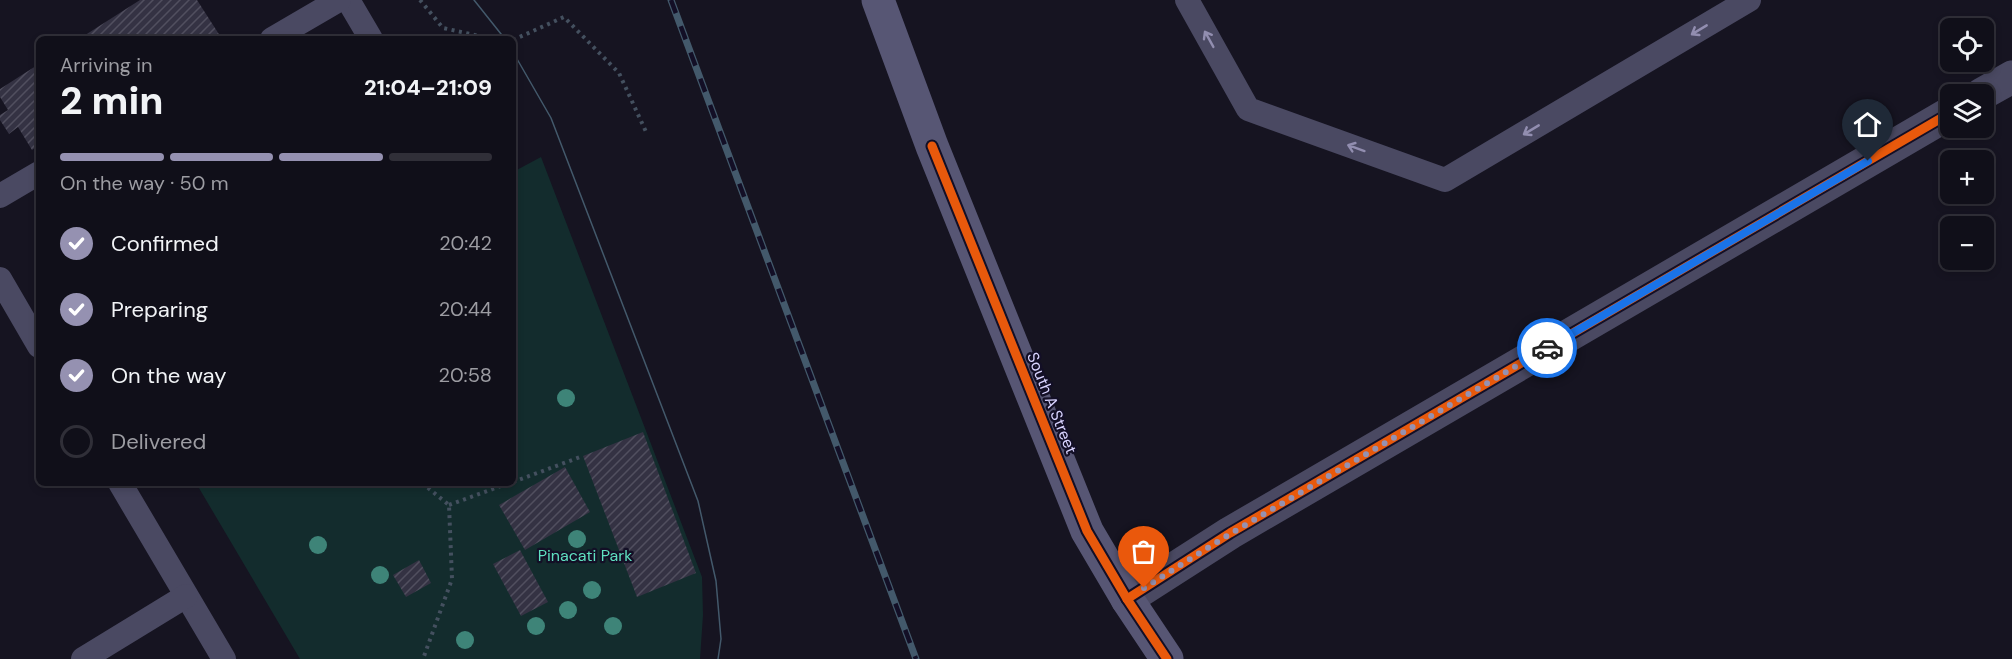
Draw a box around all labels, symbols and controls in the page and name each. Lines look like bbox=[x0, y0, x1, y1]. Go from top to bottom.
map controls bbox=[1940, 18, 1994, 270]
button: locate bbox=[1940, 18, 1994, 72]
one-way arrow bbox=[1691, 24, 1708, 36]
one-way arrow bbox=[1202, 31, 1214, 48]
text: Arriving in bbox=[60, 52, 152, 78]
text: 21:04–21:09 bbox=[364, 73, 492, 102]
text: 2 min bbox=[60, 75, 164, 126]
button: layers bbox=[1940, 84, 1994, 138]
pin bbox=[1842, 99, 1893, 161]
icon: home bbox=[1851, 108, 1884, 141]
one-way arrow bbox=[1523, 124, 1540, 136]
one-way arrow bbox=[1347, 142, 1365, 153]
button: + bbox=[1940, 150, 1994, 204]
text: On the way · 50 m bbox=[60, 170, 229, 196]
button: − bbox=[1940, 216, 1994, 270]
icon: check bbox=[60, 227, 93, 260]
text: Confirmed bbox=[111, 229, 219, 258]
text: 20:42 bbox=[439, 230, 492, 256]
icon: check bbox=[60, 293, 93, 326]
text: Preparing bbox=[111, 295, 208, 324]
text: 20:44 bbox=[439, 296, 492, 322]
courier bbox=[1517, 318, 1577, 378]
icon: car bbox=[1531, 332, 1564, 365]
street label: South A Street bbox=[1022, 349, 1082, 457]
icon: check bbox=[60, 359, 93, 392]
text: On the way bbox=[111, 361, 226, 390]
text: 20:58 bbox=[439, 362, 492, 388]
text: Delivered bbox=[111, 427, 206, 456]
pin bbox=[1118, 526, 1169, 588]
icon: bag bbox=[1127, 535, 1160, 568]
park label: Pinacati Park bbox=[538, 545, 632, 566]

